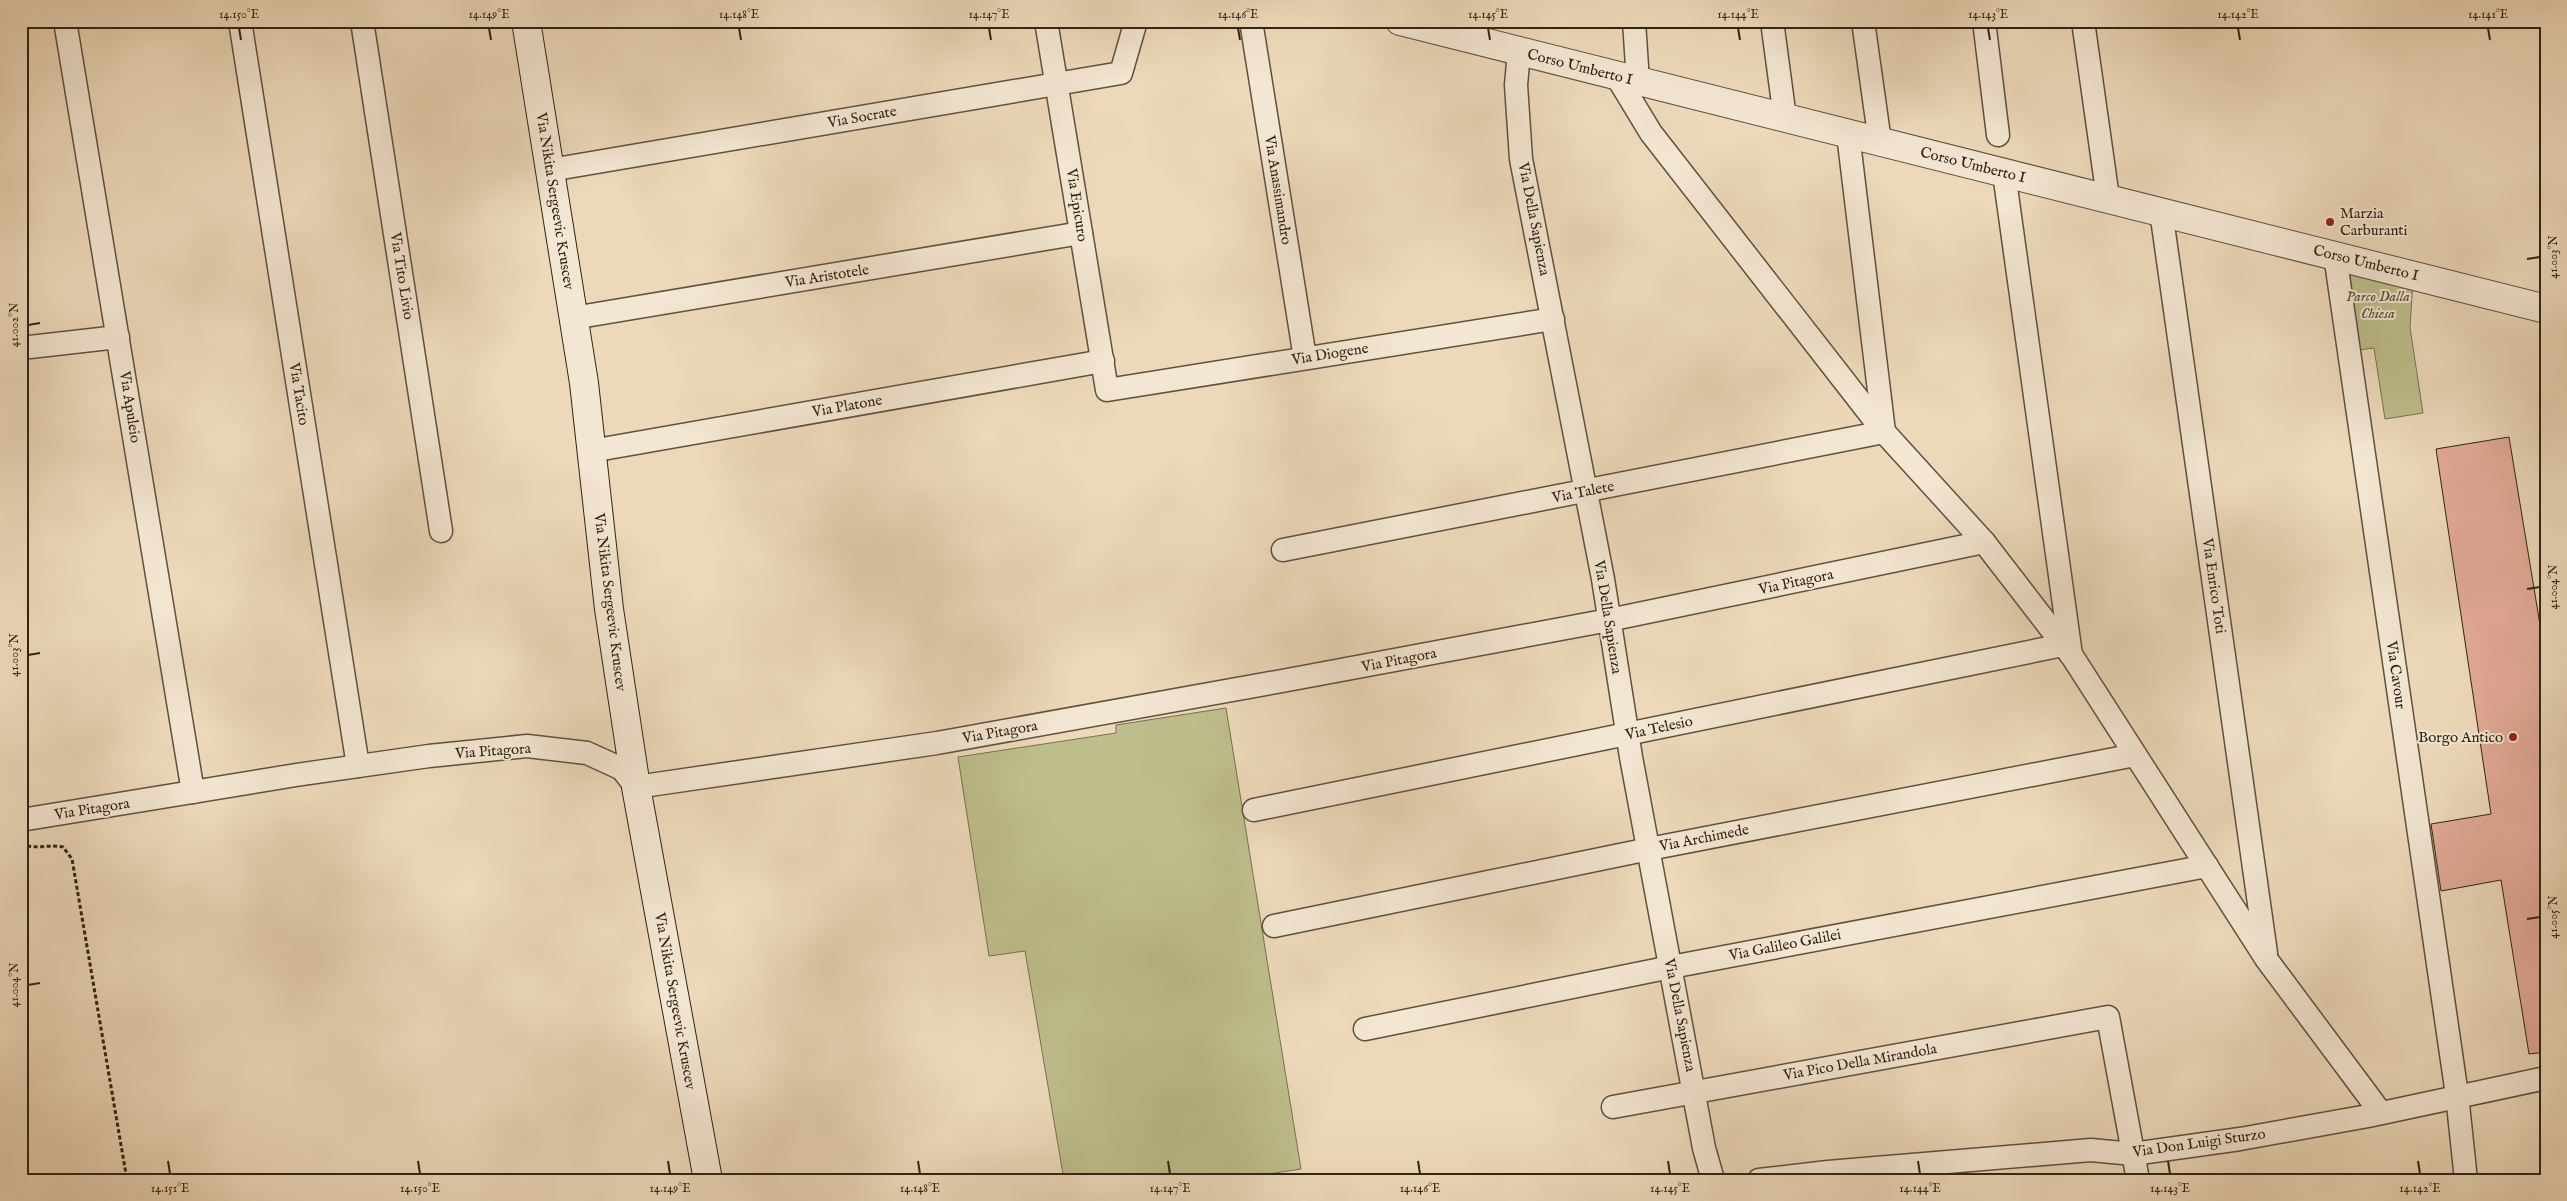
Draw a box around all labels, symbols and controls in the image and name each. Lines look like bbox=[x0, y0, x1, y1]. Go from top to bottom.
text: 14.150°E bbox=[219, 7, 259, 22]
text: 14.149°E bbox=[469, 7, 509, 22]
text: 14.148°E bbox=[719, 7, 759, 22]
text: 14.147°E bbox=[969, 7, 1009, 22]
text: 14.146°E bbox=[1218, 7, 1258, 22]
text: 14.145°E bbox=[1468, 7, 1508, 22]
text: 14.144°E bbox=[1717, 7, 1759, 22]
text: 14.143°E bbox=[1968, 7, 2008, 22]
text: 14.142°E bbox=[2217, 7, 2259, 22]
text: 14.141°E bbox=[2468, 7, 2508, 22]
street label: Corso Umberto I bbox=[1525, 45, 1635, 89]
street label: Via Socrate bbox=[825, 102, 898, 133]
street label: Via Nikita Sergeevic Kruscev bbox=[531, 110, 578, 291]
street label: Via Anassimandro bbox=[1260, 133, 1296, 246]
street label: Corso Umberto I bbox=[1918, 143, 2028, 187]
street label: Via Della Sapienza bbox=[1514, 160, 1554, 278]
street label: Via Epicuro bbox=[1062, 166, 1092, 243]
place label: Marzia Carburanti bbox=[2340, 204, 2408, 240]
marker: Marzia Carburanti bbox=[2324, 216, 2336, 228]
street label: Via Tito Livio bbox=[386, 230, 418, 321]
text: 41.003°N bbox=[2546, 235, 2561, 279]
street label: Corso Umberto I bbox=[2311, 241, 2421, 285]
street label: Via Aristotele bbox=[783, 260, 870, 292]
park label: Parco Dalla Chiesa bbox=[2346, 287, 2410, 323]
text: 41.002°N bbox=[7, 302, 22, 347]
street label: Via Diogene bbox=[1289, 339, 1370, 370]
street label: Via Tacito bbox=[284, 360, 313, 427]
street label: Via Apuleio bbox=[115, 369, 145, 444]
street label: Via Platone bbox=[809, 390, 884, 422]
street label: Via Talete bbox=[1549, 477, 1616, 508]
street label: Via Nikita Sergeevic Kruscev bbox=[590, 511, 630, 692]
street label: Via Enrico Toti bbox=[2198, 536, 2230, 635]
street label: Via Della Sapienza bbox=[1589, 558, 1626, 676]
text: 41.004°N bbox=[2546, 564, 2561, 609]
street label: Via Pitagora bbox=[1756, 565, 1836, 599]
text: 41.003°N bbox=[7, 633, 22, 677]
street label: Via Cavour bbox=[2382, 639, 2410, 711]
street label: Via Pitagora bbox=[1359, 643, 1439, 677]
street label: Via Telesio bbox=[1623, 712, 1694, 745]
street label: Via Pitagora bbox=[960, 716, 1040, 748]
place label: Borgo Antico bbox=[2418, 728, 2503, 747]
marker: Borgo Antico bbox=[2507, 731, 2519, 743]
street label: Via Pitagora bbox=[453, 739, 532, 763]
street label: Via Pitagora bbox=[52, 794, 132, 824]
street label: Via Archimede bbox=[1657, 820, 1751, 856]
text: 41.005°N bbox=[2546, 895, 2561, 939]
street label: Via Nikita Sergeevic Kruscev bbox=[650, 910, 700, 1091]
street label: Via Galileo Galilei bbox=[1726, 925, 1843, 965]
street label: Via Della Sapienza bbox=[1660, 956, 1700, 1074]
text: 41.004°N bbox=[7, 962, 22, 1007]
street label: Via Pico Della Mirandola bbox=[1781, 1039, 1939, 1085]
street label: Via Don Luigi Sturzo bbox=[2130, 1124, 2267, 1162]
text: 14.151°E bbox=[151, 1181, 189, 1196]
text: 14.150°E bbox=[400, 1181, 440, 1196]
text: 14.149°E bbox=[650, 1181, 690, 1196]
text: 14.148°E bbox=[900, 1181, 940, 1196]
text: 14.147°E bbox=[1150, 1181, 1190, 1196]
text: 14.146°E bbox=[1400, 1181, 1440, 1196]
text: 14.145°E bbox=[1650, 1181, 1690, 1196]
text: 14.144°E bbox=[1899, 1181, 1941, 1196]
text: 14.143°E bbox=[2150, 1181, 2190, 1196]
text: 14.142°E bbox=[2399, 1181, 2441, 1196]

